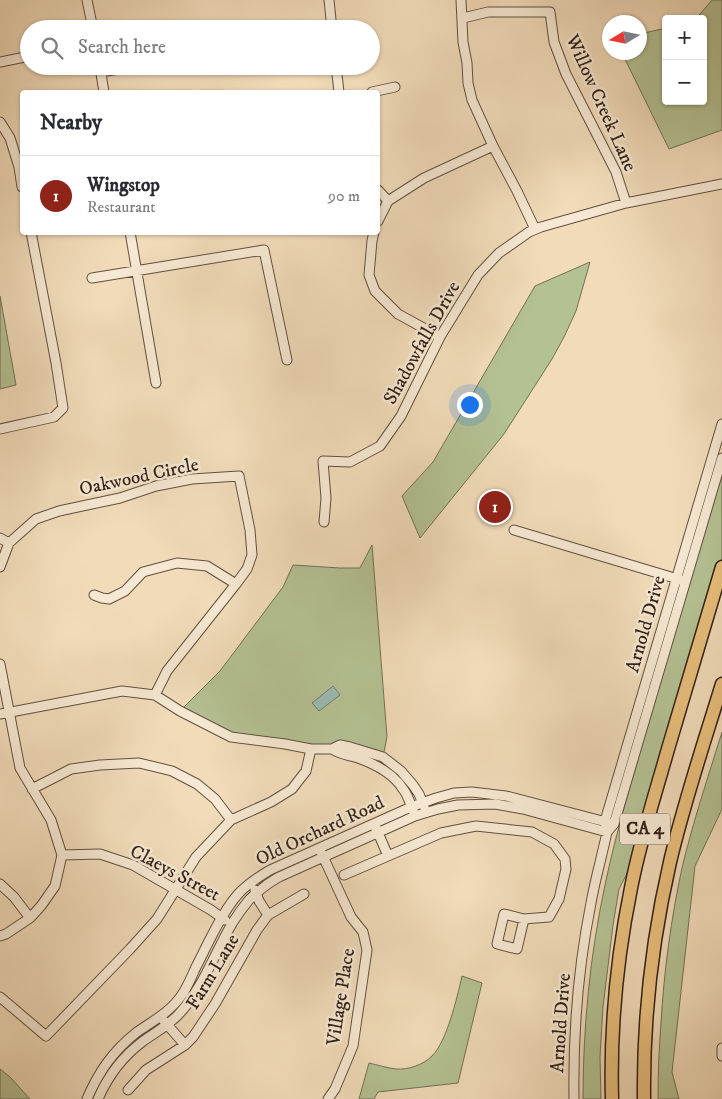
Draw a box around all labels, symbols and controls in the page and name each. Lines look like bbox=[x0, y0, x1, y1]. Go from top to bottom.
north arrow bbox=[602, 15, 647, 60]
map controls bbox=[662, 15, 707, 105]
button: + bbox=[662, 15, 707, 60]
search box bbox=[20, 20, 380, 75]
street label: Willow Creek Lane bbox=[560, 30, 642, 175]
icon: search bbox=[38, 34, 66, 62]
text: Search here bbox=[78, 36, 166, 59]
button: − bbox=[662, 60, 707, 105]
text: Nearby bbox=[40, 110, 102, 136]
text: Wingstop bbox=[87, 174, 160, 197]
text: 1 bbox=[53, 186, 59, 206]
text: 90 m bbox=[328, 186, 360, 206]
text: Restaurant bbox=[87, 197, 155, 217]
street label: Shadowfalls Drive bbox=[379, 277, 465, 409]
your location bbox=[457, 392, 483, 418]
street label: Oakwood Circle bbox=[77, 453, 201, 501]
pin: 1 bbox=[479, 488, 511, 526]
street label: Arnold Drive bbox=[621, 573, 671, 675]
street label: Old Orchard Road bbox=[252, 791, 388, 871]
road number: CA 4 bbox=[620, 814, 670, 844]
street label: Claeys Street bbox=[126, 840, 224, 906]
street label: Farm Lane bbox=[181, 930, 245, 1014]
street label: Village Place bbox=[322, 947, 360, 1048]
street label: Arnold Drive bbox=[546, 972, 576, 1074]

